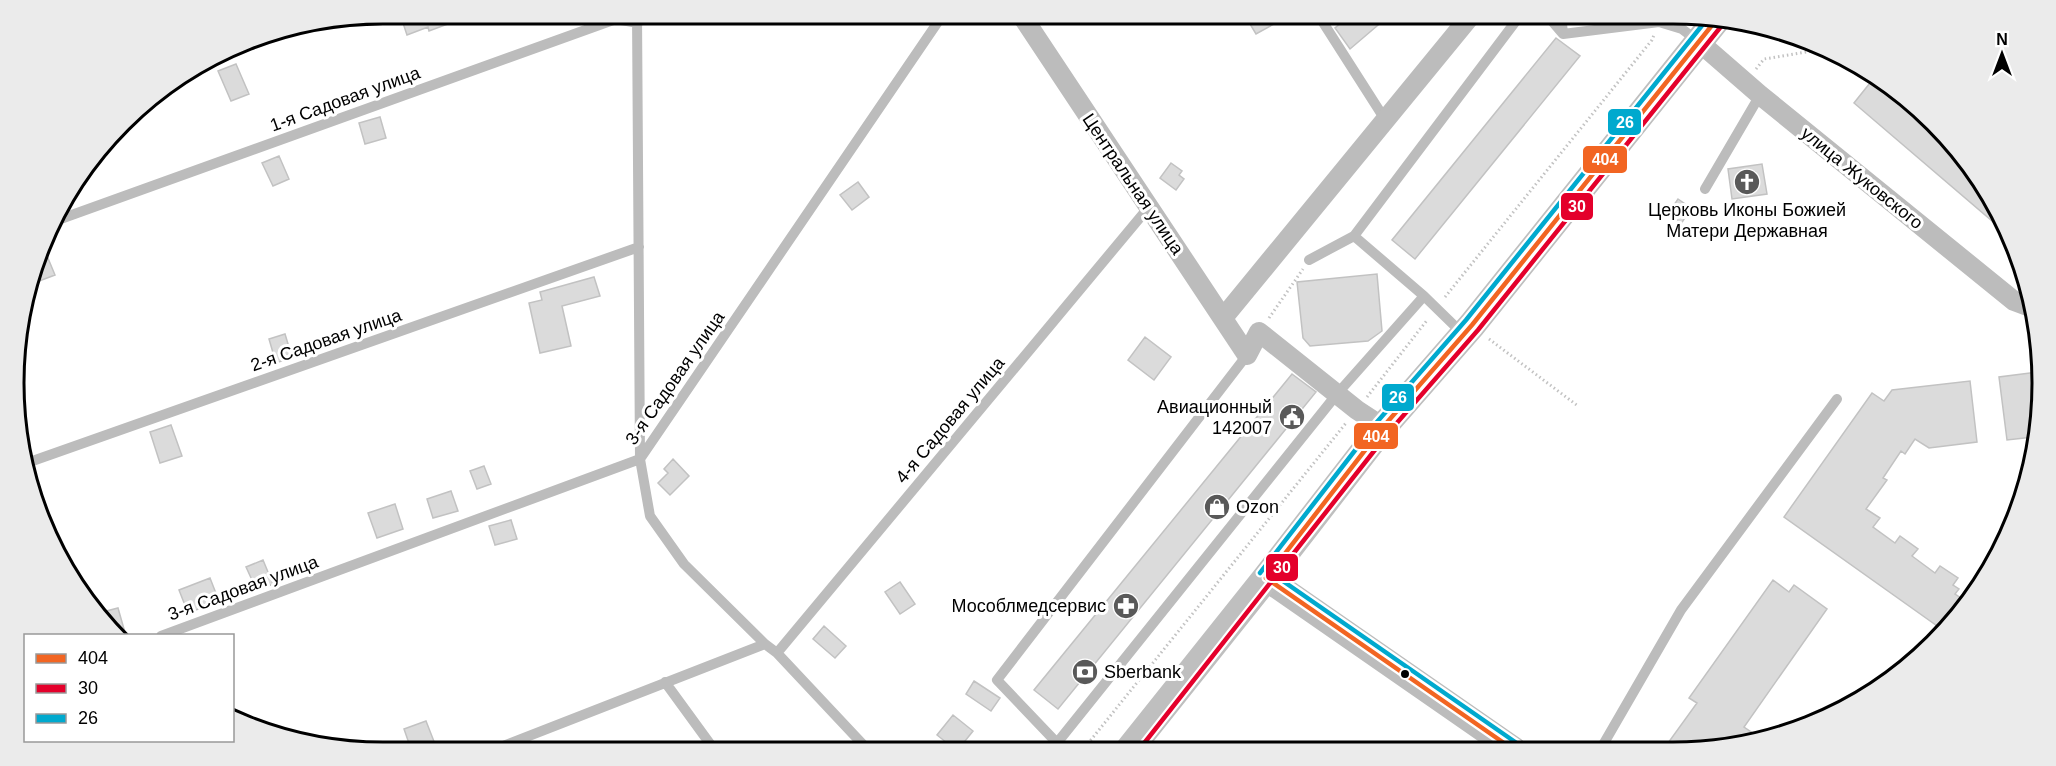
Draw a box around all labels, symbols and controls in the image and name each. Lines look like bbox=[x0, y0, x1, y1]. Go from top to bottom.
north arrow bbox=[1972, 24, 2032, 84]
text: N bbox=[1996, 31, 2008, 48]
street label: 1-я Садовая улица bbox=[267, 62, 424, 135]
line badge: 26 bbox=[1607, 108, 1642, 136]
street label: Центральная улица bbox=[1078, 110, 1188, 259]
text: 26 bbox=[1616, 114, 1634, 131]
street label: улица Жуковского bbox=[1797, 123, 1927, 233]
line badge: 404 bbox=[1582, 145, 1628, 174]
text: 404 bbox=[1592, 151, 1618, 168]
church icon: Церковь Иконы Божией Матери Державная bbox=[1732, 167, 1762, 197]
line badge: 30 bbox=[1560, 192, 1594, 221]
text: 30 bbox=[1568, 198, 1586, 215]
place label: Церковь Иконы Божией Матери Державная bbox=[1648, 200, 1846, 241]
street label: 2-я Садовая улица bbox=[248, 304, 405, 375]
street label: 3-я Садовая улица bbox=[621, 307, 729, 448]
street label: 4-я Садовая улица bbox=[892, 352, 1009, 487]
line badge: 26 bbox=[1381, 383, 1415, 412]
text: 26 bbox=[1389, 389, 1407, 406]
place label: Авиационный 142007 bbox=[1157, 397, 1272, 438]
public building icon: Авиационный 142007 bbox=[1277, 402, 1307, 432]
line badge: 404 bbox=[1353, 422, 1399, 450]
text: 404 bbox=[1363, 428, 1389, 445]
shop icon: Ozon bbox=[1202, 492, 1232, 522]
place label: Ozon bbox=[1236, 497, 1279, 517]
street label: 3-я Садовая улица bbox=[165, 551, 322, 624]
line badge: 30 bbox=[1265, 553, 1299, 582]
text: 30 bbox=[1273, 559, 1291, 576]
pharmacy icon: Мособлмедсервис bbox=[1111, 591, 1141, 621]
place label: Мособлмедсервис bbox=[951, 596, 1106, 616]
legend bbox=[24, 634, 234, 742]
text: 404 bbox=[78, 648, 108, 668]
bank icon: Sberbank bbox=[1070, 657, 1100, 687]
place label: Sberbank bbox=[1104, 662, 1182, 682]
unlabelled marker bbox=[1399, 668, 1411, 680]
text: 30 bbox=[78, 678, 98, 698]
text: 26 bbox=[78, 708, 98, 728]

